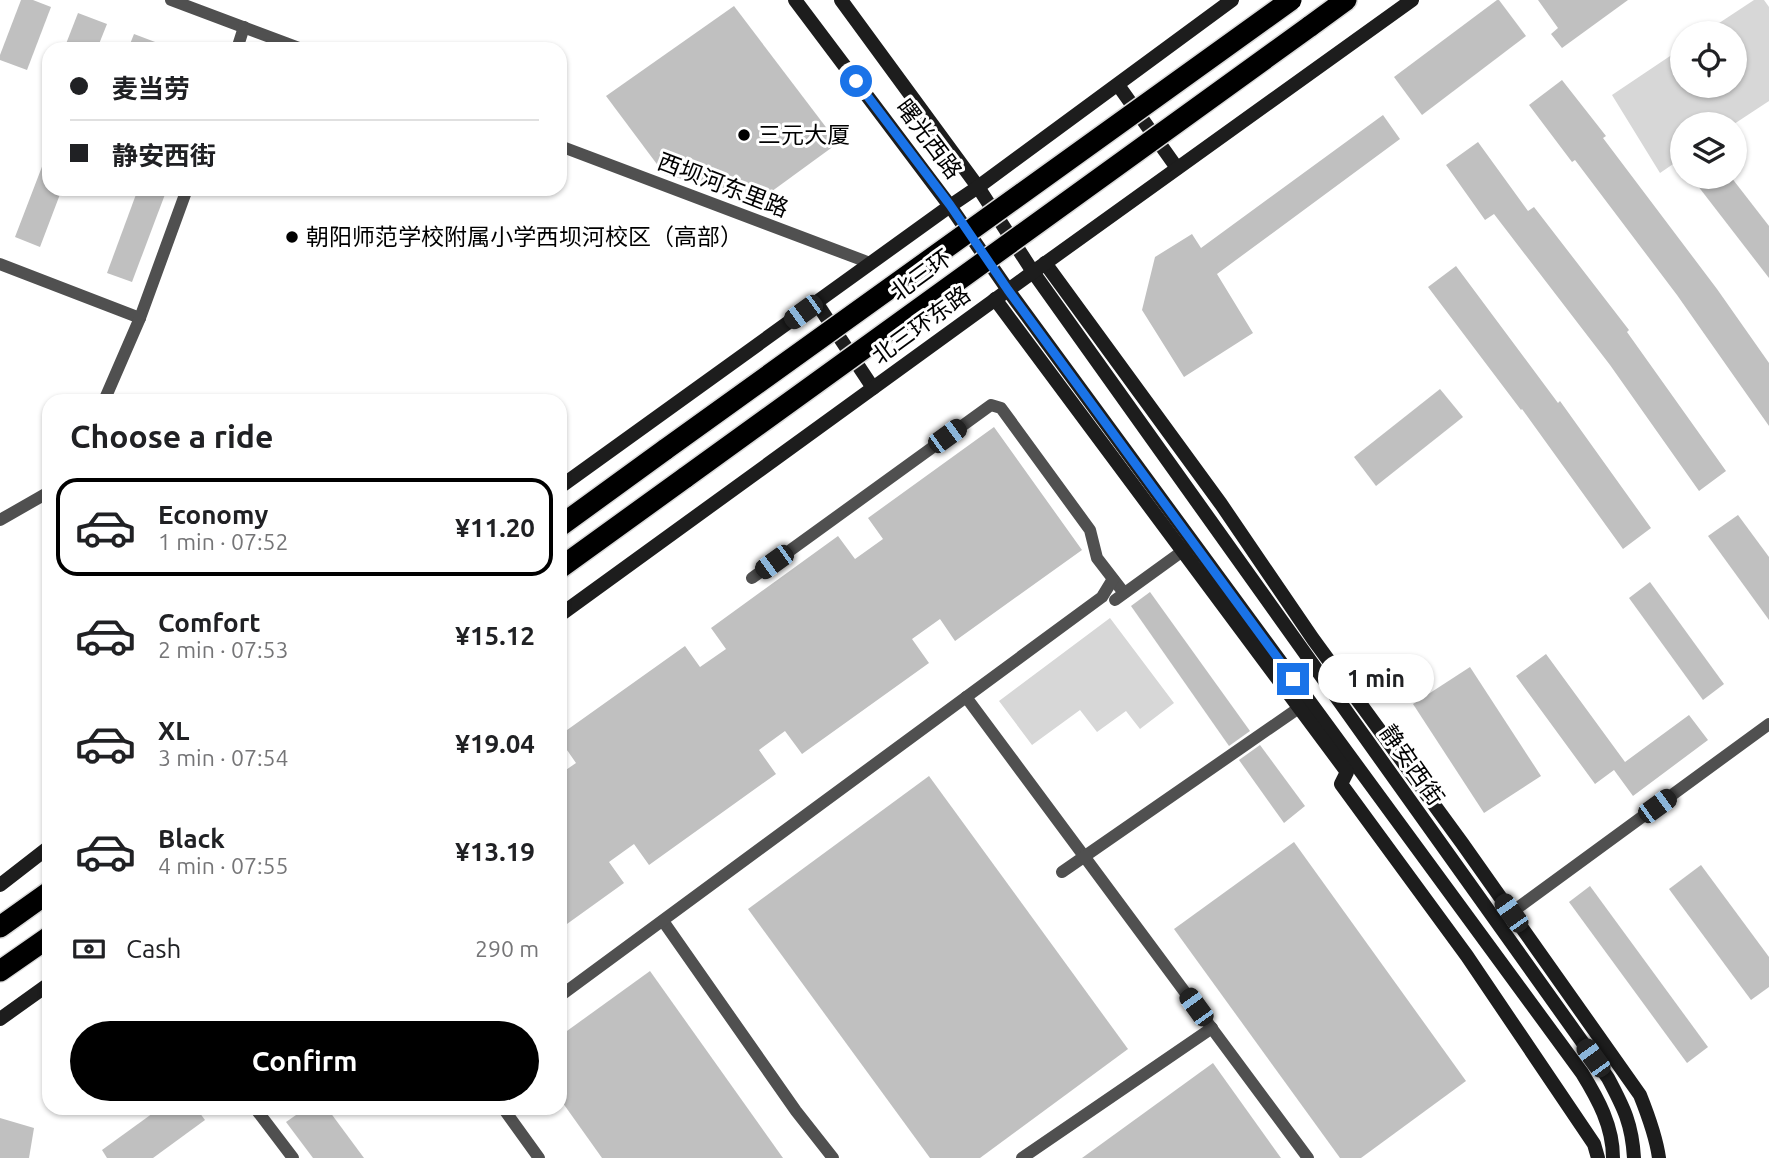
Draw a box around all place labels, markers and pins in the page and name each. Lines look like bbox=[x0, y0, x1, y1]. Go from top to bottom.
place label: 三元大厦 bbox=[758, 122, 850, 147]
marker: 三元大厦 bbox=[736, 127, 752, 143]
place label: 朝阳师范学校附属小学西坝河校区（高部） bbox=[306, 224, 743, 249]
marker: 朝阳师范学校附属小学西坝河校区（高部） bbox=[284, 229, 300, 245]

